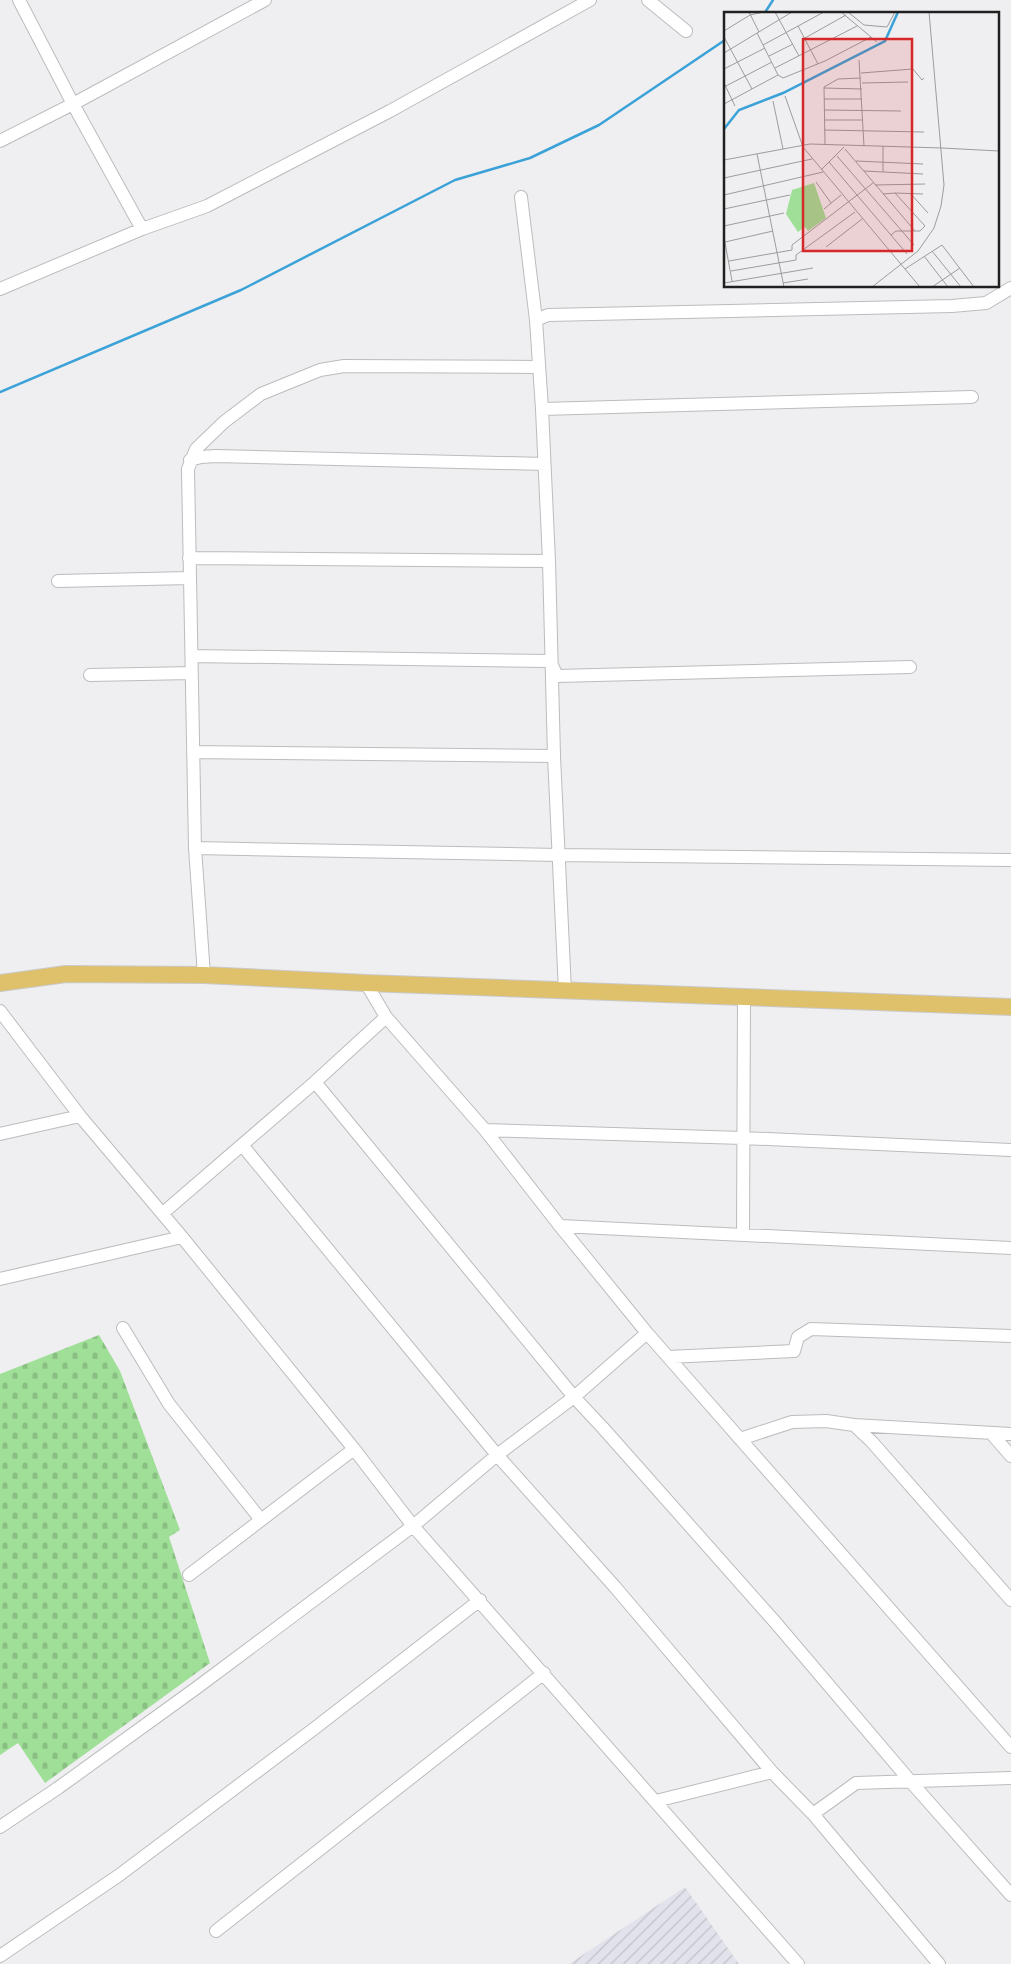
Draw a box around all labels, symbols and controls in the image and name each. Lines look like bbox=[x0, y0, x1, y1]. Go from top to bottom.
inset map bbox=[724, 12, 998, 288]

